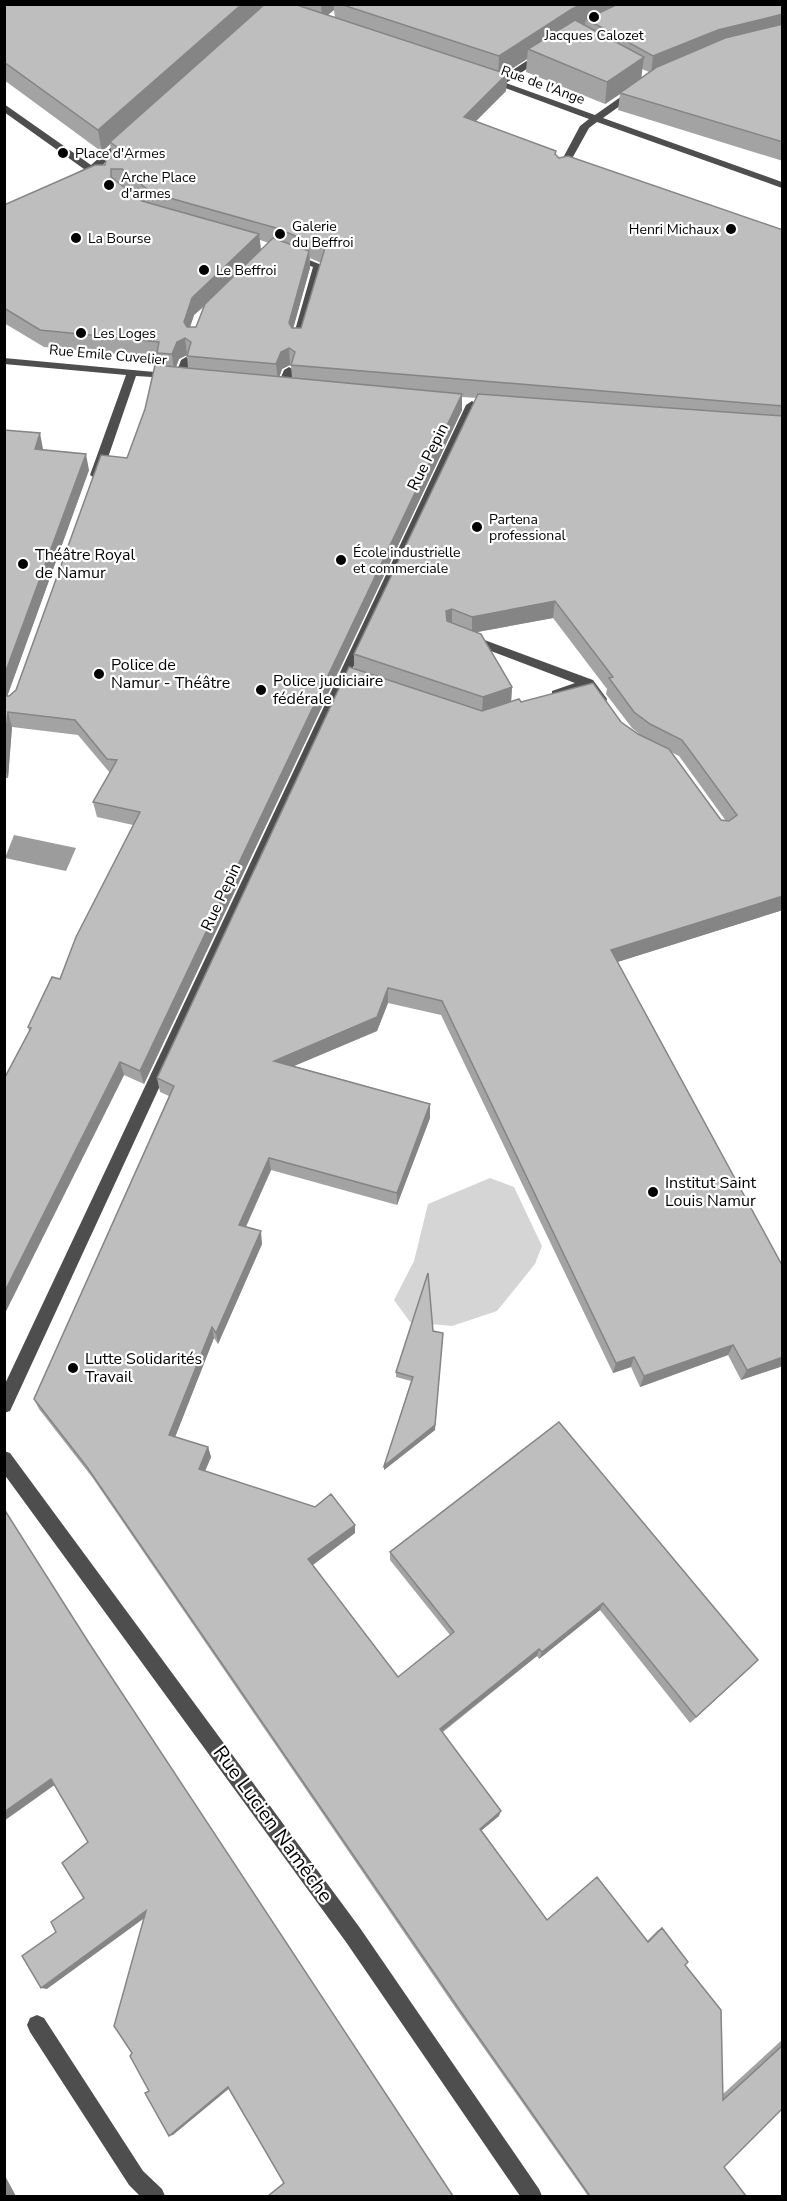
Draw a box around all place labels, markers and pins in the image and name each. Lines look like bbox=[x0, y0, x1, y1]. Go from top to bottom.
marker: Jacques Calozet bbox=[587, 10, 601, 24]
place label: Jacques Calozet bbox=[543, 26, 644, 45]
place label: Place d'Armes bbox=[75, 144, 166, 163]
marker: Place d'Armes bbox=[56, 146, 70, 160]
place label: Arche Place d'armes bbox=[121, 168, 196, 203]
marker: Arche Place d'armes bbox=[102, 178, 116, 192]
place label: Galerie du Beffroi bbox=[292, 217, 354, 252]
place label: Henri Michaux bbox=[629, 220, 720, 239]
marker: Henri Michaux bbox=[724, 222, 738, 236]
marker: Galerie du Beffroi bbox=[273, 227, 287, 241]
place label: La Bourse bbox=[88, 229, 151, 248]
marker: La Bourse bbox=[69, 231, 83, 245]
place label: Le Beffroi bbox=[216, 261, 277, 280]
marker: Le Beffroi bbox=[197, 263, 211, 277]
place label: Les Loges bbox=[93, 324, 156, 343]
marker: Les Loges bbox=[74, 326, 88, 340]
place label: Partena professional bbox=[489, 510, 567, 545]
marker: Partena professional bbox=[470, 520, 484, 534]
place label: École industrielle et commerciale bbox=[353, 543, 461, 578]
place label: Théâtre Royal de Namur bbox=[35, 544, 135, 584]
marker: École industrielle et commerciale bbox=[334, 553, 348, 567]
marker: Théâtre Royal de Namur bbox=[16, 557, 30, 571]
place label: Police de Namur - Théâtre bbox=[111, 654, 230, 694]
marker: Police de Namur - Théâtre bbox=[92, 667, 106, 681]
place label: Police judiciaire fédérale bbox=[273, 670, 383, 710]
marker: Police judiciaire fédérale bbox=[254, 683, 268, 697]
place label: Institut Saint Louis Namur bbox=[665, 1172, 757, 1212]
marker: Institut Saint Louis Namur bbox=[646, 1185, 660, 1199]
place label: Lutte Solidarités Travail bbox=[85, 1348, 202, 1388]
marker: Lutte Solidarités Travail bbox=[66, 1361, 80, 1375]

